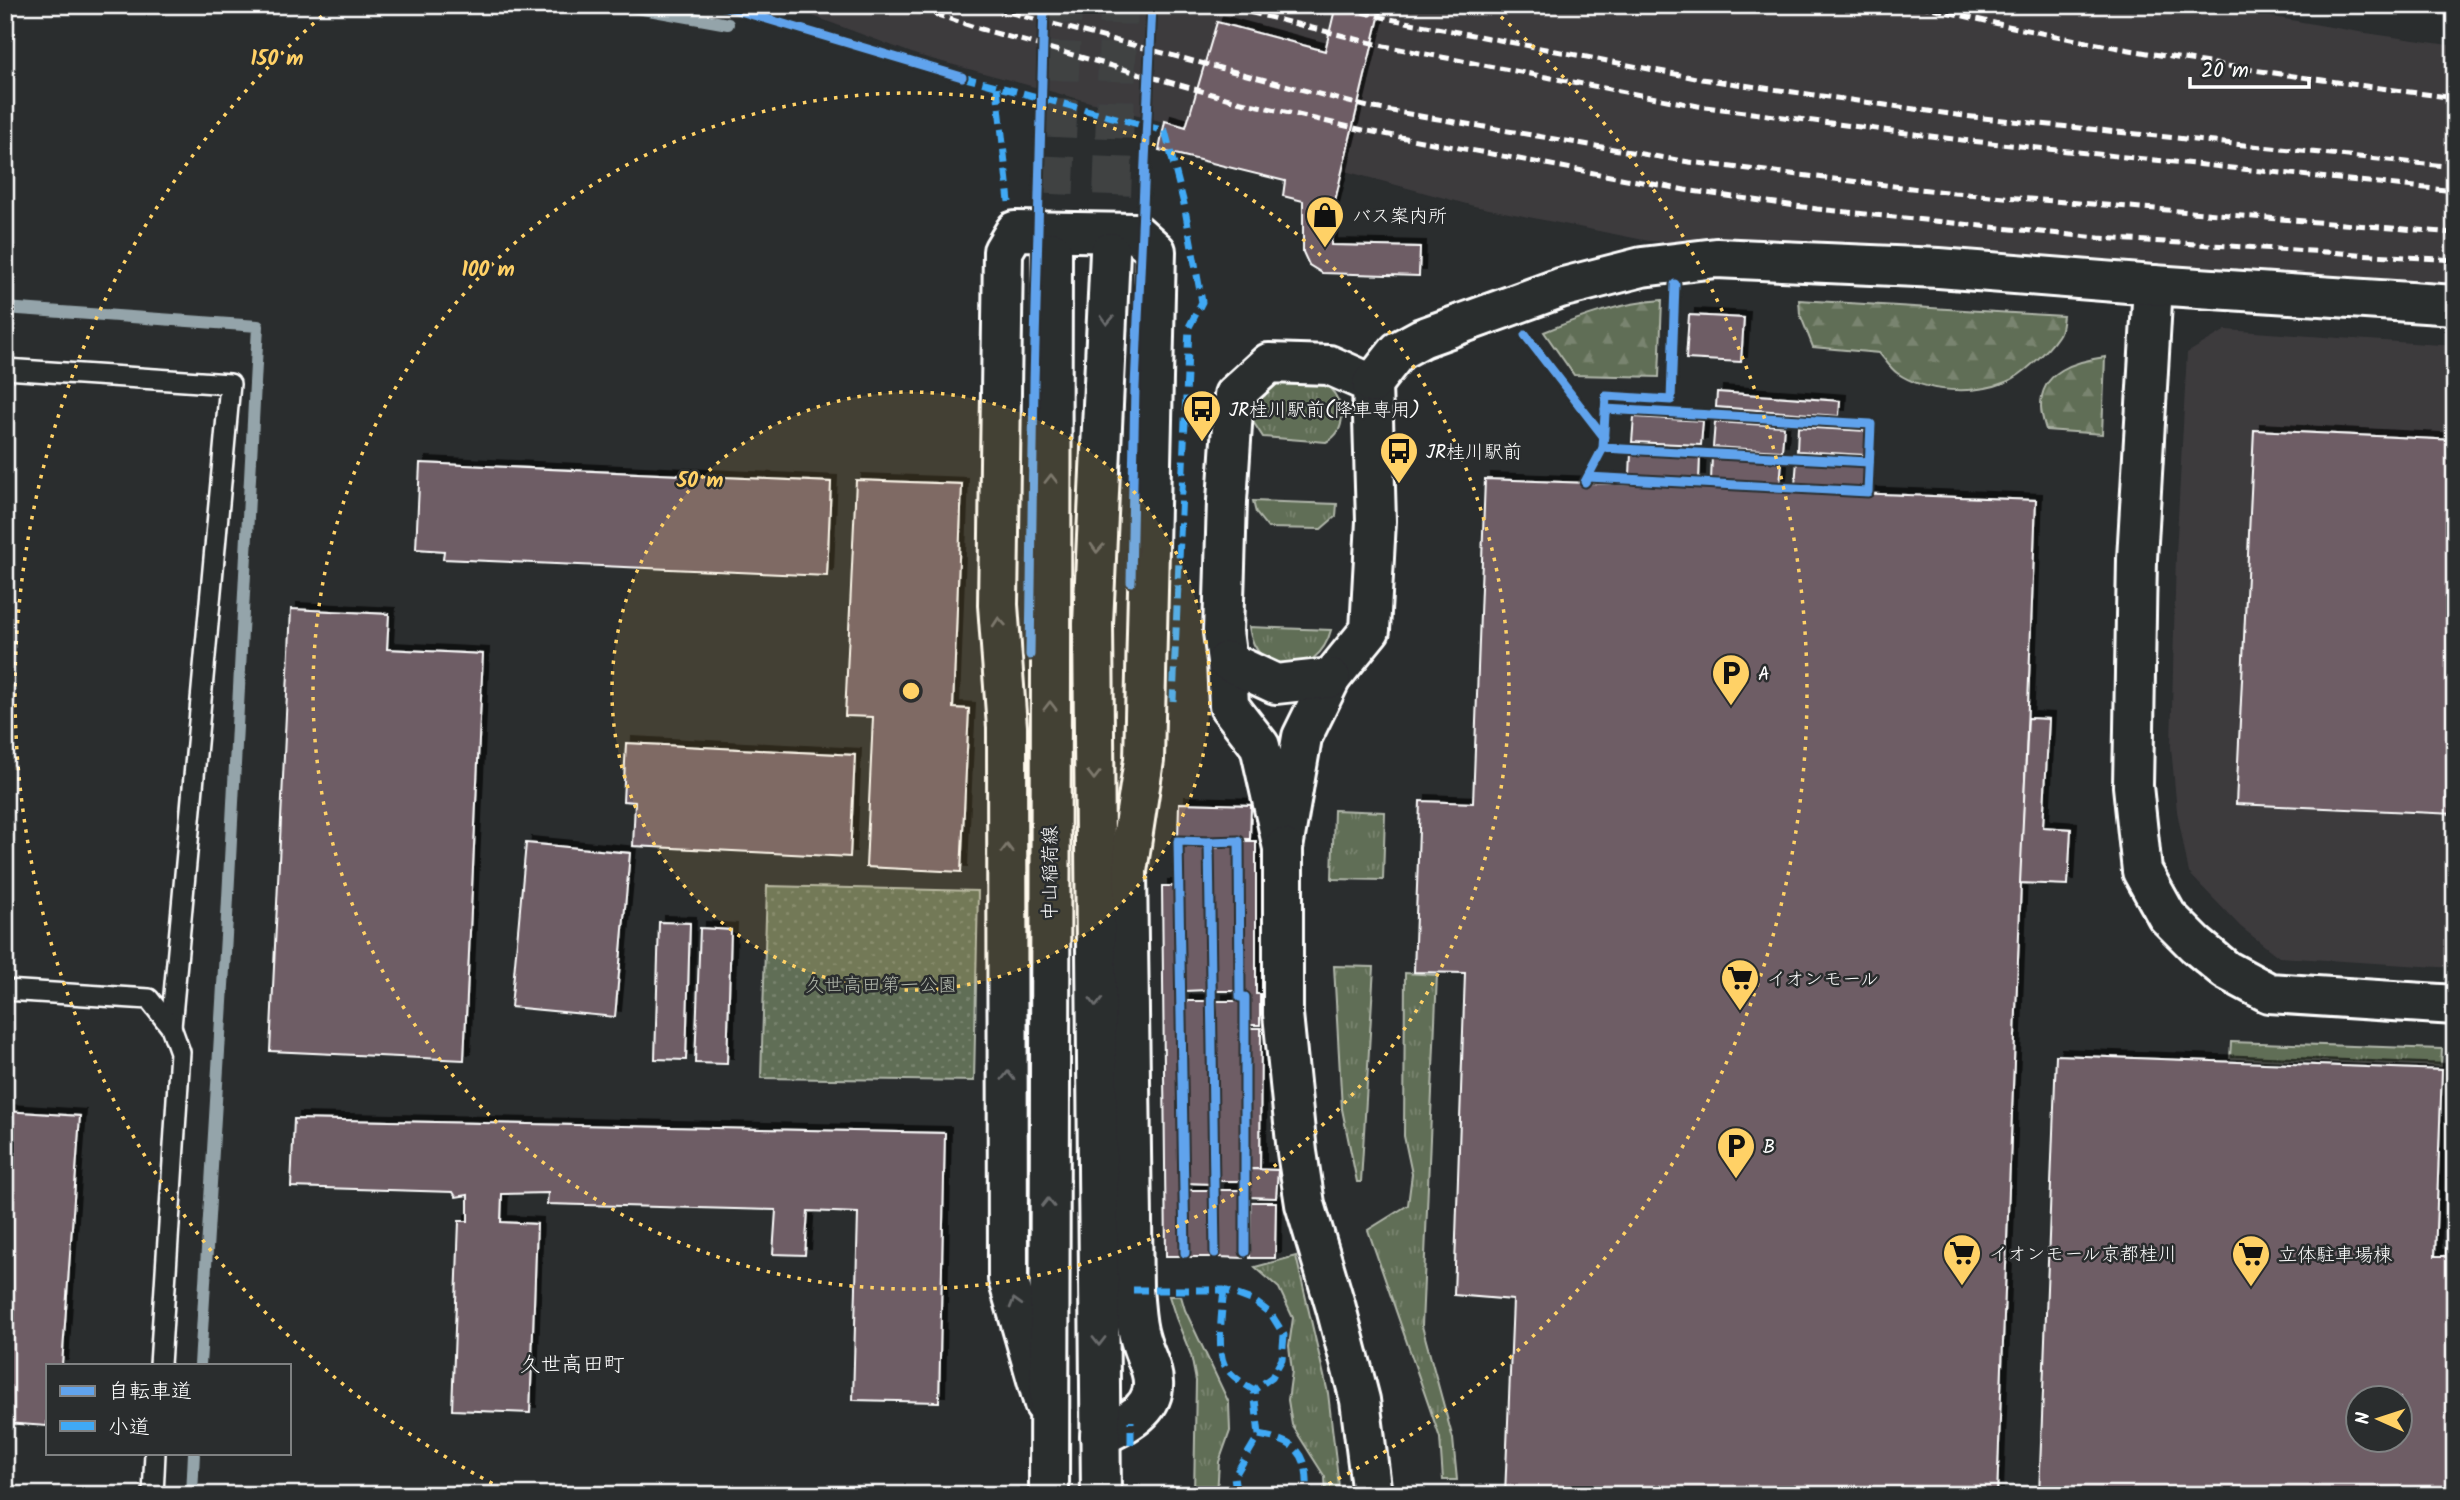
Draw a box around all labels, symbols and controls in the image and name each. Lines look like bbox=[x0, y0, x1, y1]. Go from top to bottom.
text: 150 m bbox=[250, 43, 304, 76]
scale bar bbox=[2190, 46, 2310, 90]
text: 20 m bbox=[2201, 55, 2249, 88]
shop icon: バス案内所 bbox=[1304, 194, 1346, 249]
place label: バス案内所 bbox=[1352, 202, 1447, 232]
text: 100 m bbox=[461, 254, 515, 287]
one-way arrow bbox=[1099, 315, 1114, 326]
bus stop icon: JR桂川駅前(降車専用) bbox=[1181, 388, 1223, 443]
place label: JR桂川駅前(降車専用) bbox=[1229, 396, 1420, 426]
bus stop icon: JR桂川駅前 bbox=[1378, 430, 1420, 485]
place label: JR桂川駅前 bbox=[1426, 438, 1522, 468]
text: 50 m bbox=[676, 465, 723, 498]
one-way arrow bbox=[1043, 473, 1059, 483]
one-way arrow bbox=[1089, 542, 1104, 553]
one-way arrow bbox=[992, 616, 1007, 627]
parking icon: A bbox=[1710, 652, 1752, 707]
place label: A bbox=[1758, 660, 1770, 690]
centre of rings bbox=[899, 679, 923, 703]
one-way arrow bbox=[1042, 700, 1058, 711]
one-way arrow bbox=[1086, 770, 1102, 781]
street label: 中山稲荷線 bbox=[1036, 825, 1066, 921]
one-way arrow bbox=[999, 843, 1015, 854]
supermarket icon: イオンモール bbox=[1719, 957, 1761, 1012]
place label: イオンモール bbox=[1767, 965, 1879, 995]
park label: 久世高田第一公園 bbox=[805, 971, 957, 1001]
one-way arrow bbox=[1088, 998, 1104, 1008]
one-way arrow bbox=[1000, 1071, 1016, 1081]
parking icon: B bbox=[1715, 1125, 1757, 1180]
place label: B bbox=[1763, 1133, 1775, 1163]
one-way arrow bbox=[1040, 1197, 1056, 1208]
supermarket icon: イオンモール京都桂川 bbox=[1941, 1232, 1983, 1287]
supermarket icon: 立体駐車場棟 bbox=[2230, 1233, 2272, 1288]
place label: イオンモール京都桂川 bbox=[1989, 1240, 2177, 1270]
place label: 立体駐車場棟 bbox=[2278, 1241, 2392, 1271]
one-way arrow bbox=[1009, 1297, 1024, 1309]
one-way arrow bbox=[1091, 1336, 1107, 1347]
district label: 久世高田町 bbox=[520, 1349, 625, 1382]
legend bbox=[46, 1364, 290, 1454]
text: 自転車道 bbox=[108, 1376, 192, 1409]
north arrow bbox=[2344, 1384, 2414, 1454]
text: N bbox=[2349, 1411, 2379, 1425]
text: 小道 bbox=[108, 1412, 150, 1445]

